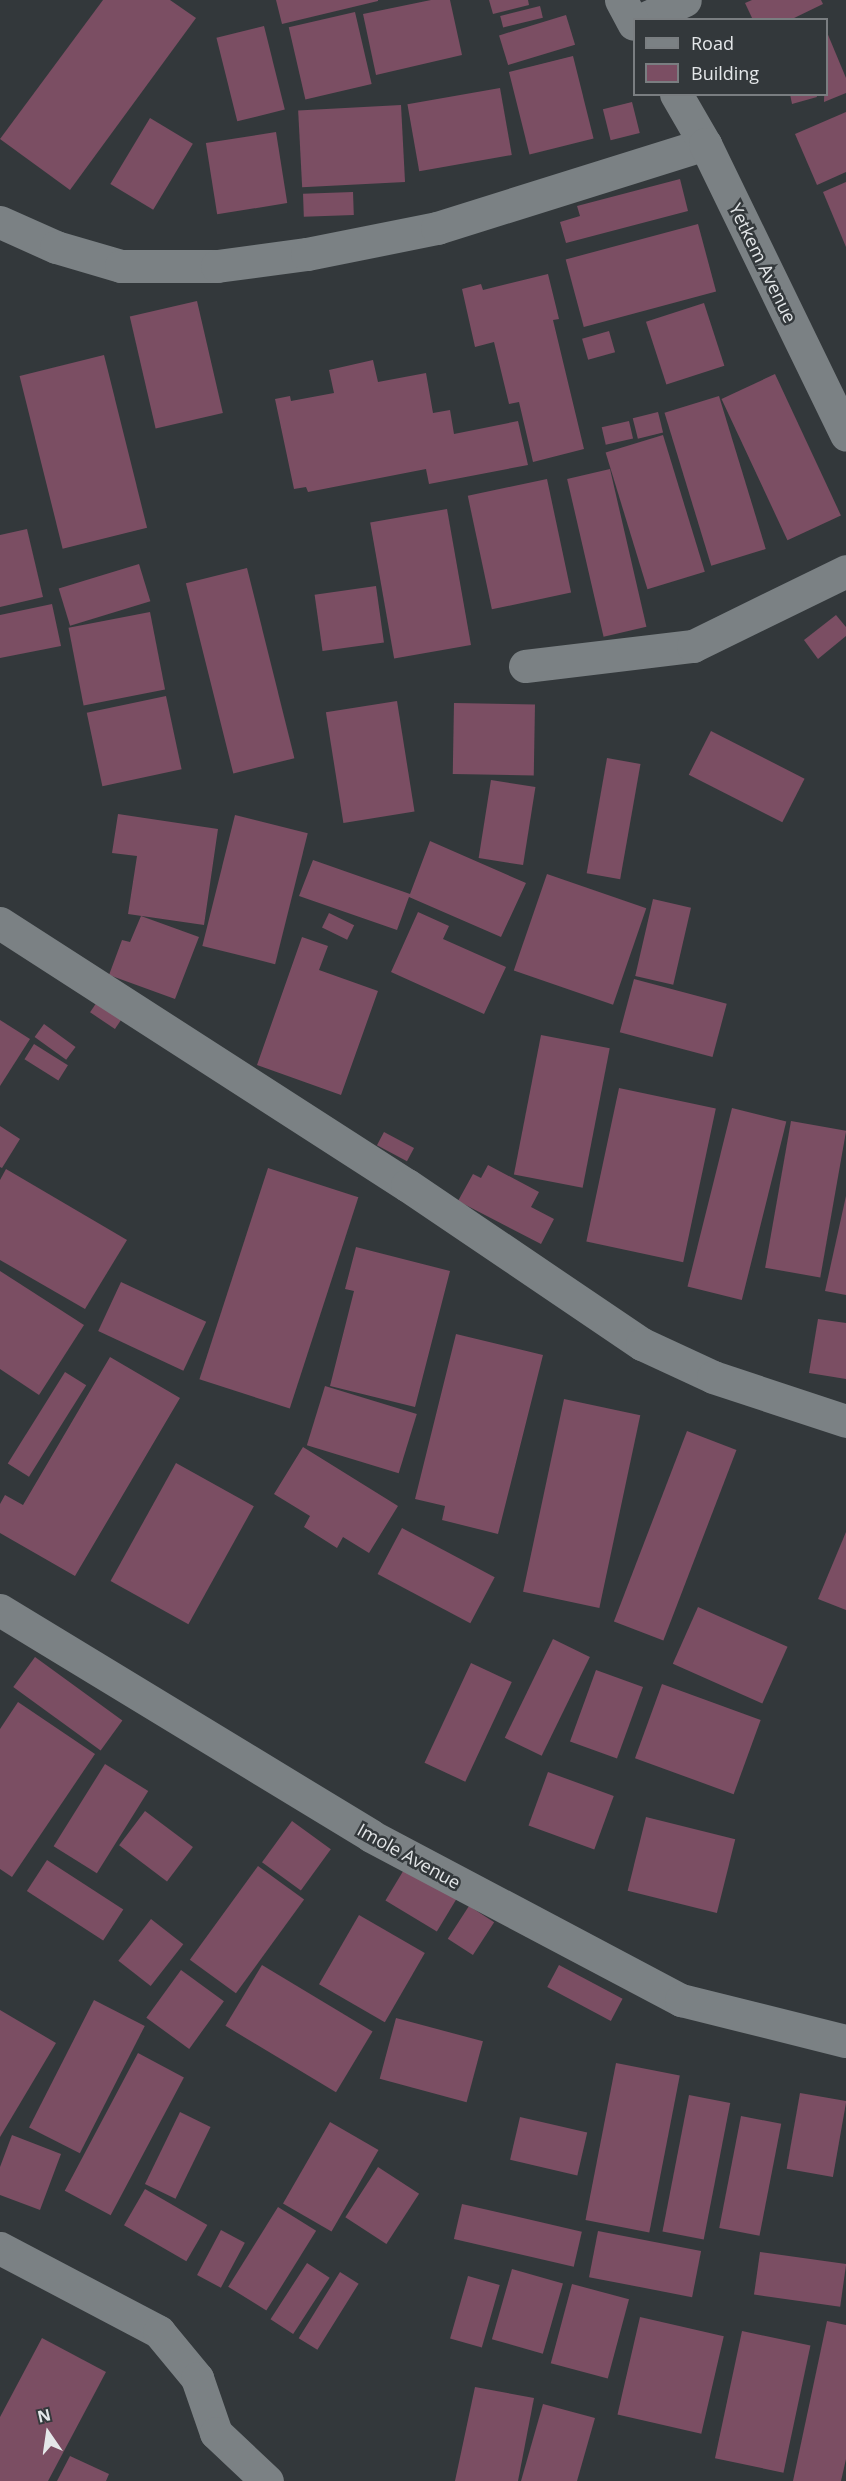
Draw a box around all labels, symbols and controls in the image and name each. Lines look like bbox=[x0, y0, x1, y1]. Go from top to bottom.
legend bbox=[633, 18, 828, 96]
text: Road bbox=[691, 31, 734, 55]
text: Building bbox=[691, 61, 759, 85]
street label: Yetkem Avenue bbox=[725, 200, 801, 326]
street label: Imole Avenue bbox=[354, 1819, 464, 1893]
north arrow bbox=[18, 2403, 78, 2463]
text: N bbox=[35, 2403, 53, 2428]

